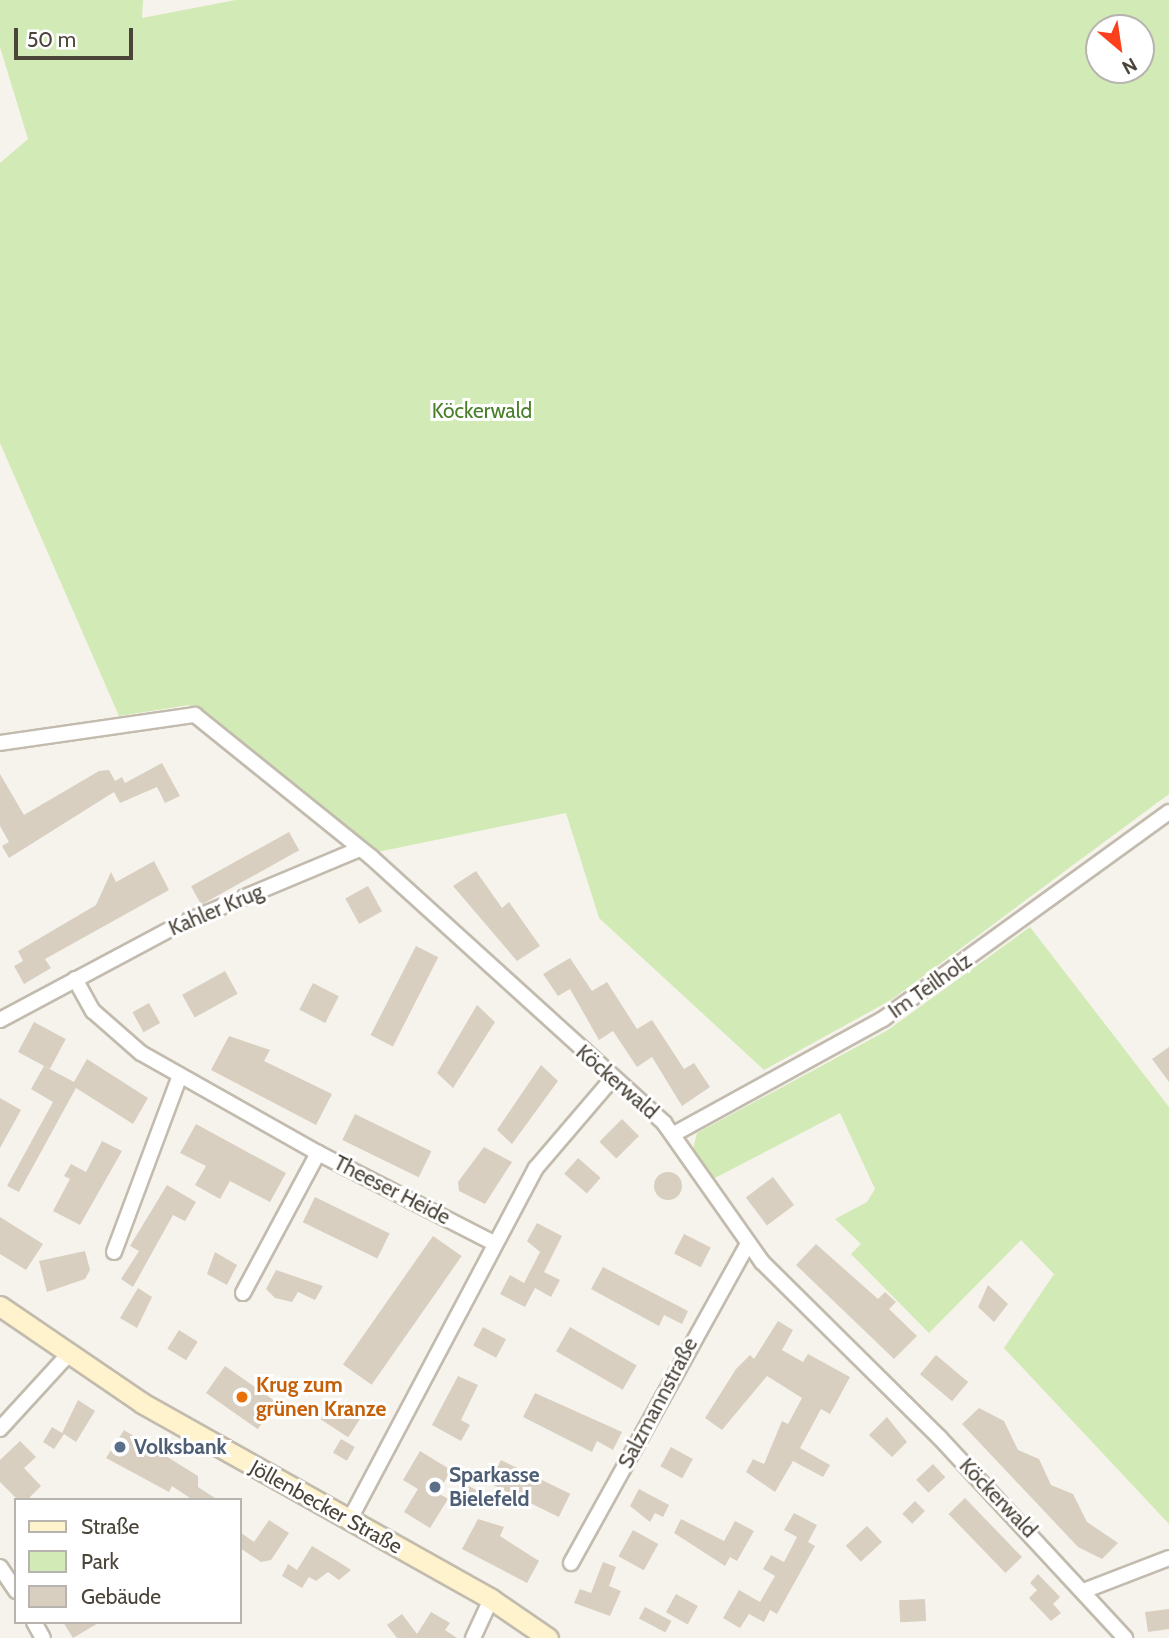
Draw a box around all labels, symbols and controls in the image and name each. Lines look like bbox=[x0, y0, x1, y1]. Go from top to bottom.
scale bar bbox=[18, 14, 136, 58]
north arrow bbox=[1085, 14, 1155, 84]
text: 50 m bbox=[27, 27, 76, 52]
text: N bbox=[1118, 53, 1141, 79]
park label: Köckerwald bbox=[432, 398, 532, 424]
street label: Kahler Krug bbox=[165, 879, 267, 941]
street label: Im Teilholz bbox=[884, 948, 976, 1024]
street label: Köckerwald bbox=[571, 1040, 663, 1124]
street label: Theeser Heide bbox=[330, 1150, 454, 1230]
street label: Salzmannstraße bbox=[613, 1333, 703, 1473]
place label: Krug zum grünen Kranze bbox=[256, 1372, 386, 1422]
marker: Krug zum grünen Kranze bbox=[234, 1389, 250, 1405]
place label: Volksbank bbox=[134, 1434, 227, 1460]
marker: Volksbank bbox=[112, 1439, 128, 1455]
street label: Köckerwald bbox=[954, 1453, 1042, 1543]
street label: Jöllenbecker Straße bbox=[245, 1455, 407, 1559]
place label: Sparkasse Bielefeld bbox=[449, 1462, 540, 1512]
marker: Sparkasse Bielefeld bbox=[427, 1479, 443, 1495]
legend bbox=[14, 1498, 242, 1624]
text: Straße bbox=[81, 1514, 139, 1539]
text: Park bbox=[81, 1549, 119, 1574]
text: Gebäude bbox=[81, 1584, 161, 1609]

